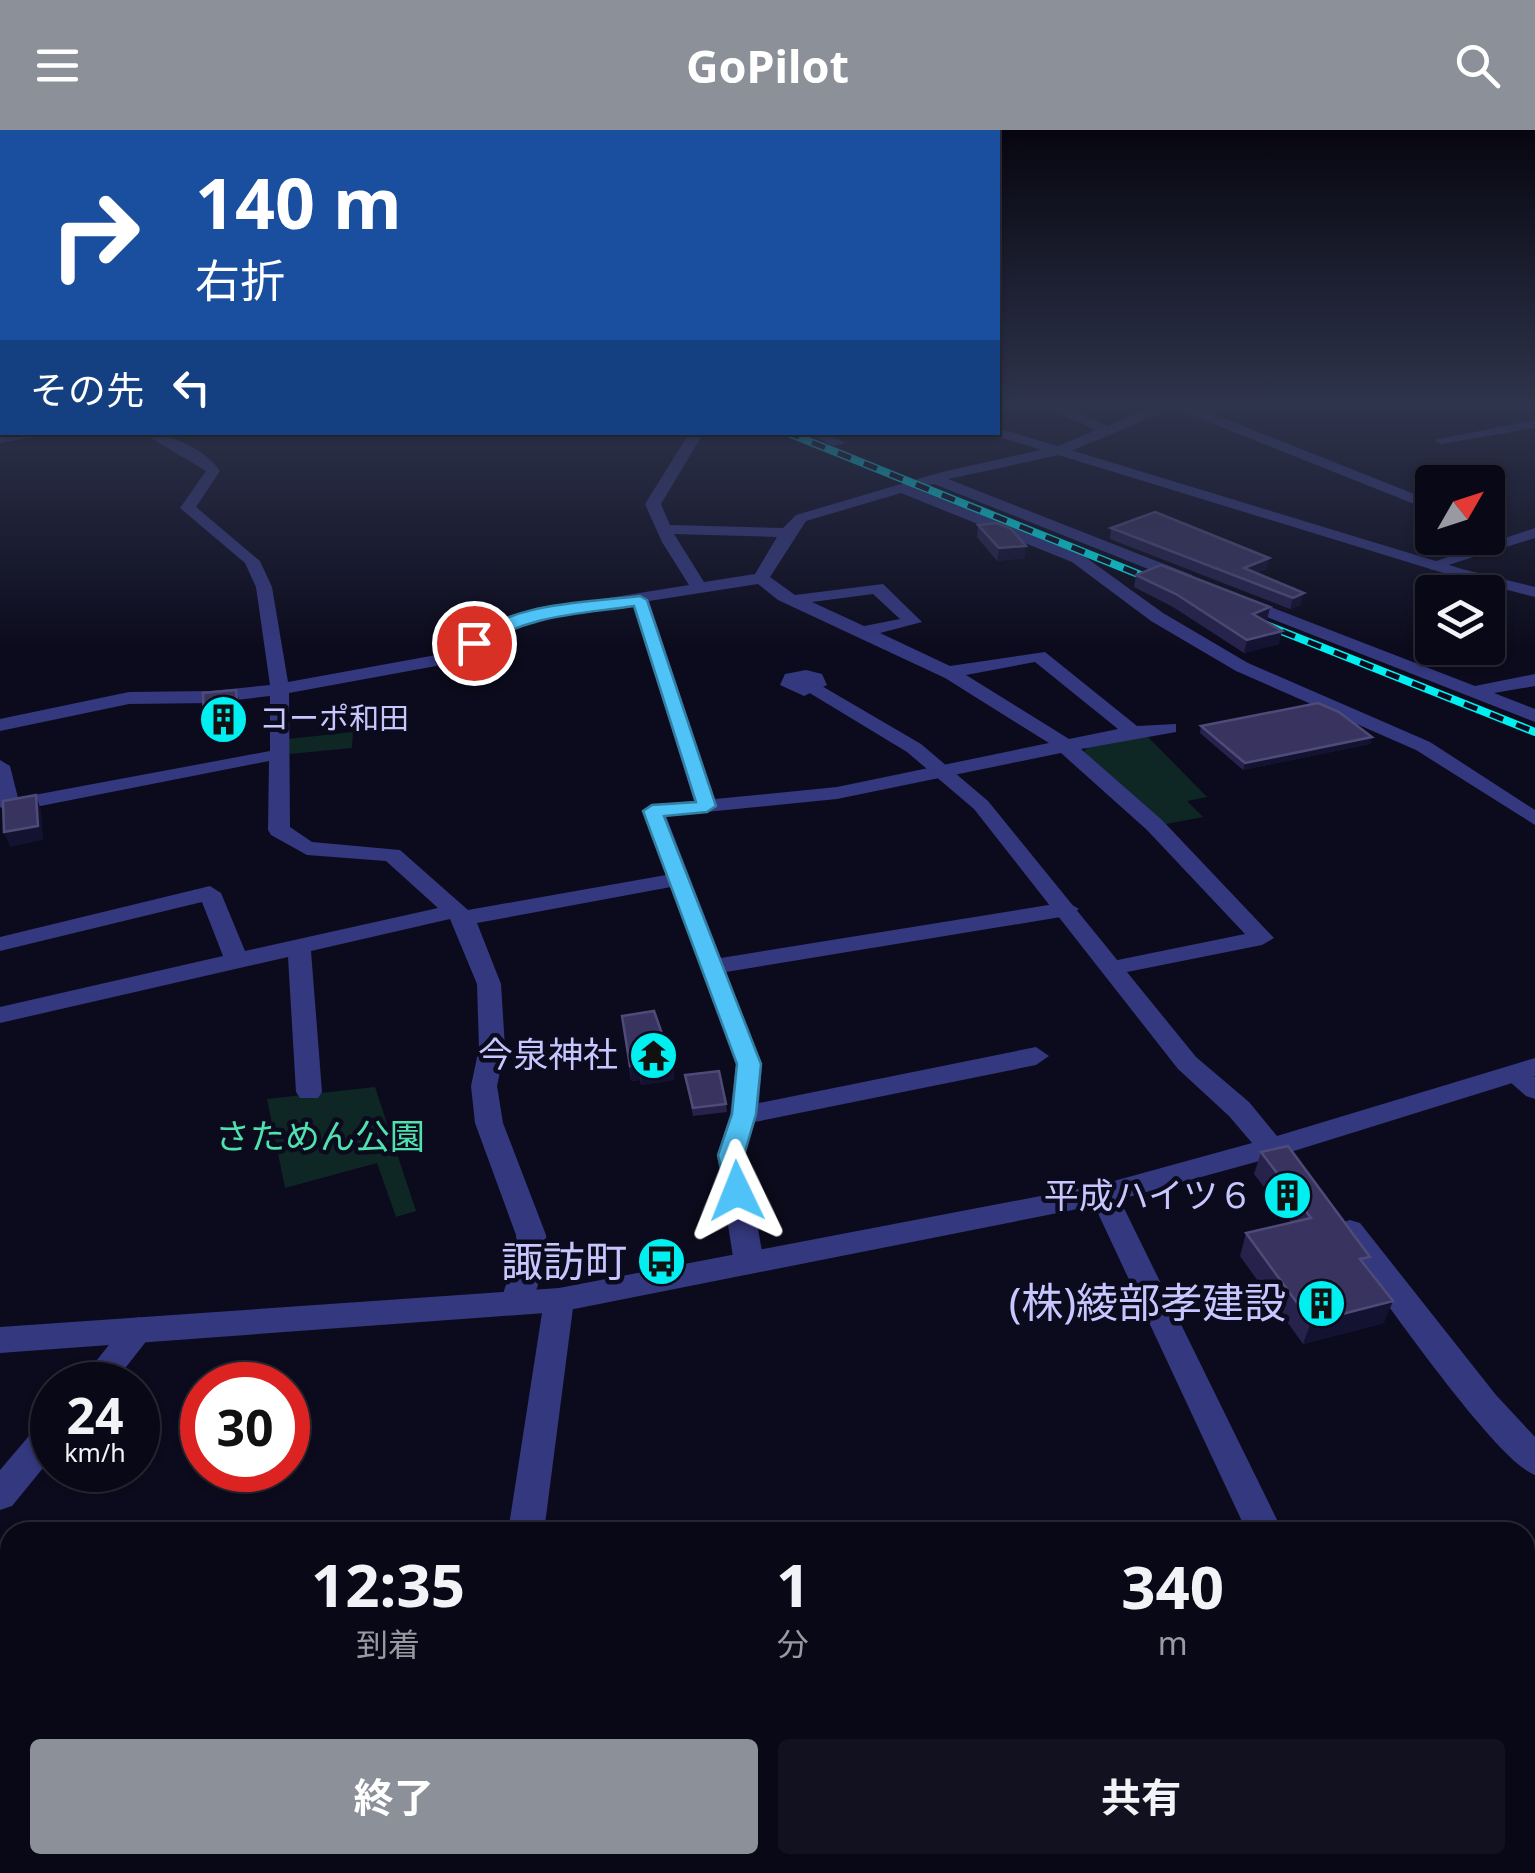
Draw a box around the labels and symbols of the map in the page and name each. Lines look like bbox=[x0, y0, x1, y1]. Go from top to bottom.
north arrow bbox=[1415, 465, 1505, 555]
pin bbox=[432, 601, 517, 686]
building icon: コーポ和田 bbox=[198, 693, 250, 745]
place label: コーポ和田 bbox=[259, 697, 409, 738]
temple icon: 今泉神社 bbox=[627, 1029, 679, 1081]
place label: 今泉神社 bbox=[478, 1030, 618, 1077]
park label: さためん公園 bbox=[215, 1112, 425, 1159]
position arrow bbox=[685, 1139, 789, 1243]
building icon: 平成ハイツ６ bbox=[1262, 1170, 1314, 1222]
place label: 平成ハイツ６ bbox=[1044, 1171, 1253, 1218]
place label: 諏訪町 bbox=[501, 1232, 627, 1289]
bus stop icon: 諏訪町 bbox=[636, 1236, 688, 1288]
place label: (株)綾部孝建設 bbox=[1009, 1273, 1286, 1330]
building icon: (株)綾部孝建設 bbox=[1295, 1277, 1347, 1329]
speed limit sign: 30 bbox=[180, 1362, 310, 1492]

